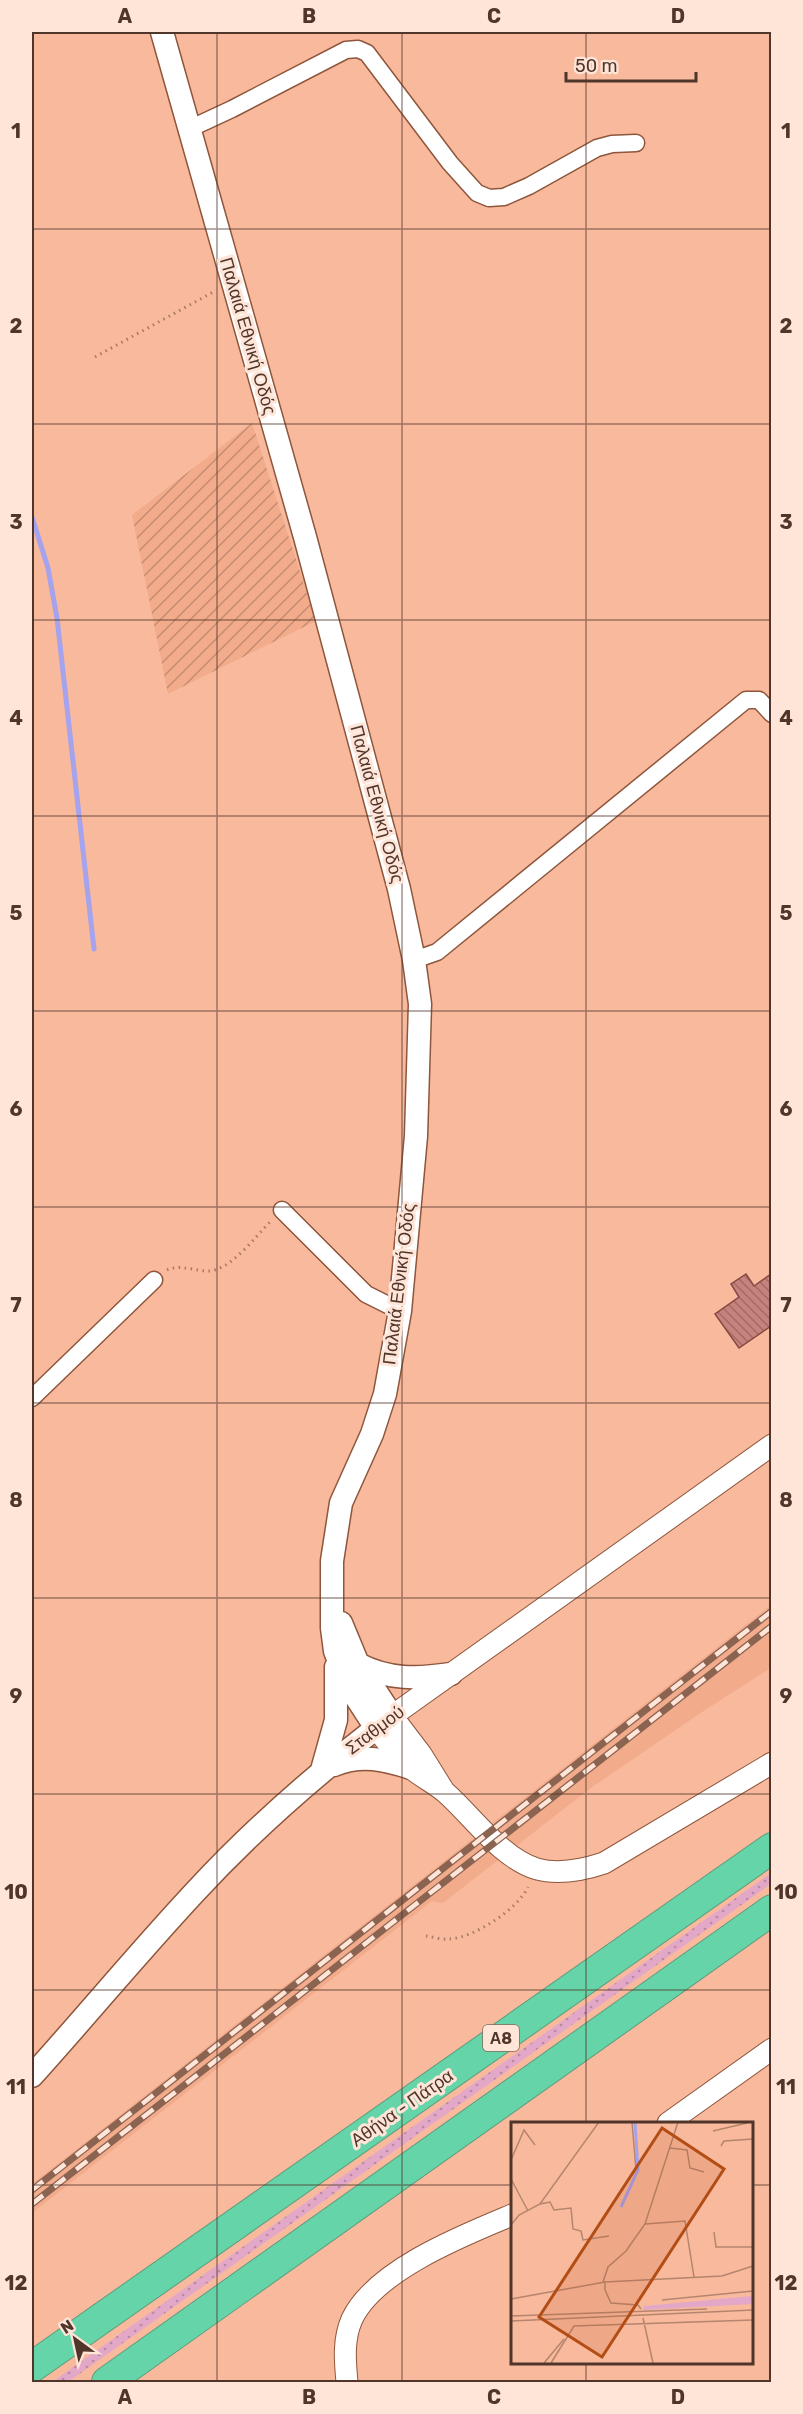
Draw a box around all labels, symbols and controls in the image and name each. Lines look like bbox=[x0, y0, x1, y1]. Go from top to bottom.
text: A bbox=[118, 4, 133, 28]
text: B bbox=[302, 4, 316, 28]
text: C bbox=[487, 4, 501, 28]
text: D bbox=[671, 4, 685, 28]
scale bar bbox=[566, 45, 696, 83]
text: 50 m bbox=[575, 55, 618, 77]
text: 1 bbox=[11, 119, 21, 143]
text: 1 bbox=[781, 119, 791, 143]
street label: Παλαιά Εθνική Οδός bbox=[215, 255, 281, 417]
text: 2 bbox=[10, 314, 23, 338]
text: 2 bbox=[780, 314, 793, 338]
text: 3 bbox=[9, 510, 23, 534]
text: 3 bbox=[779, 510, 793, 534]
text: 4 bbox=[9, 706, 23, 730]
text: 4 bbox=[779, 706, 793, 730]
street label: Παλαιά Εθνική Οδός bbox=[345, 723, 409, 886]
text: 5 bbox=[10, 901, 23, 925]
text: 5 bbox=[780, 901, 793, 925]
text: 6 bbox=[9, 1097, 23, 1121]
text: 6 bbox=[779, 1097, 793, 1121]
street label: Παλαιά Εθνική Οδός bbox=[378, 1202, 420, 1366]
text: 7 bbox=[10, 1293, 22, 1317]
text: 7 bbox=[780, 1293, 792, 1317]
text: 8 bbox=[9, 1488, 23, 1512]
text: 8 bbox=[779, 1488, 793, 1512]
text: 9 bbox=[10, 1684, 23, 1708]
text: 9 bbox=[780, 1684, 793, 1708]
street label: Σταθμού bbox=[341, 1701, 409, 1759]
text: 10 bbox=[4, 1880, 28, 1904]
text: 10 bbox=[774, 1880, 798, 1904]
road number: Α8 bbox=[483, 2025, 519, 2051]
street label: Αθήνα - Πάτρα bbox=[346, 2065, 458, 2151]
text: 11 bbox=[6, 2075, 26, 2099]
text: 11 bbox=[776, 2075, 796, 2099]
inset map bbox=[511, 2122, 752, 2363]
text: 12 bbox=[5, 2271, 27, 2295]
text: 12 bbox=[775, 2271, 797, 2295]
north arrow bbox=[45, 2309, 105, 2369]
text: N bbox=[57, 2316, 77, 2338]
text: A bbox=[118, 2385, 133, 2409]
text: B bbox=[302, 2385, 316, 2409]
text: C bbox=[487, 2385, 501, 2409]
text: D bbox=[671, 2385, 685, 2409]

